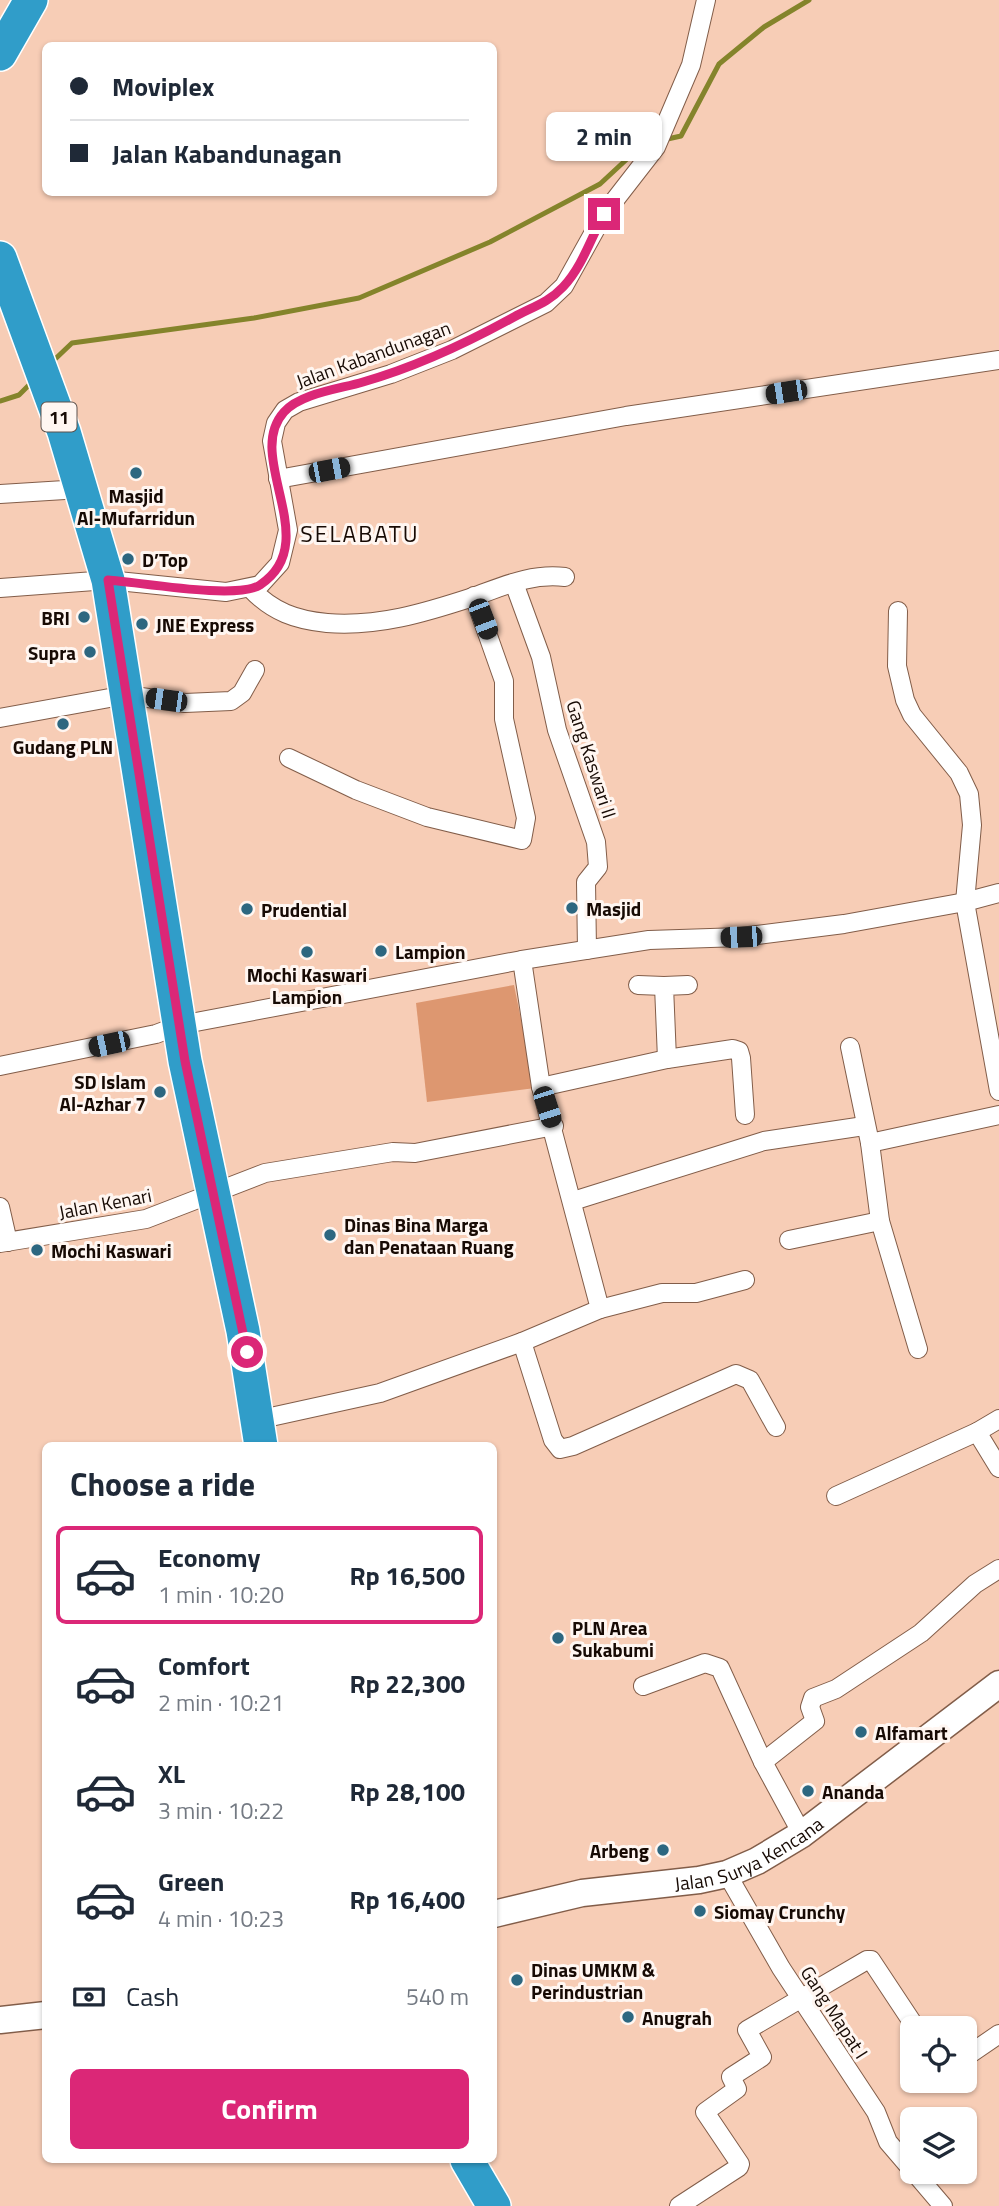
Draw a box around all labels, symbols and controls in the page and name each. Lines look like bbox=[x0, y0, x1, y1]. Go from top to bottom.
text: Moviplex bbox=[112, 67, 214, 106]
callout: 2 min bbox=[546, 113, 662, 162]
text: 2 min bbox=[576, 119, 632, 154]
text: Jalan Kabandunagan bbox=[112, 134, 342, 173]
route end bbox=[588, 198, 620, 230]
street label: Jalan Kabandunagan bbox=[292, 313, 454, 395]
car bbox=[764, 378, 809, 406]
road number: 11 bbox=[42, 402, 76, 432]
car bbox=[307, 456, 352, 484]
marker: Masjid Al-Mufarridun bbox=[128, 465, 144, 481]
place label: Masjid Al-Mufarridun bbox=[77, 481, 195, 532]
district label: SELABATU bbox=[300, 516, 420, 551]
place label: D’Top bbox=[142, 545, 188, 574]
marker: D’Top bbox=[120, 551, 136, 567]
car bbox=[466, 596, 501, 642]
place label: BRI bbox=[41, 603, 70, 632]
marker: BRI bbox=[76, 609, 92, 625]
place label: JNE Express bbox=[156, 610, 254, 639]
marker: JNE Express bbox=[134, 616, 150, 632]
place label: Supra bbox=[28, 638, 76, 667]
marker: Supra bbox=[82, 644, 98, 660]
car bbox=[144, 687, 189, 713]
street label: Gang Kaswari II bbox=[559, 696, 625, 822]
marker: Gudang PLN bbox=[55, 716, 71, 732]
place label: Gudang PLN bbox=[13, 732, 113, 761]
place label: Masjid bbox=[586, 894, 641, 923]
place label: Prudential bbox=[261, 895, 347, 924]
marker: Masjid bbox=[564, 900, 580, 916]
marker: Prudential bbox=[239, 901, 255, 917]
car bbox=[720, 926, 763, 948]
place label: Lampion bbox=[395, 937, 465, 966]
marker: Lampion bbox=[373, 943, 389, 959]
marker: Mochi Kaswari Lampion bbox=[299, 944, 315, 960]
place label: Mochi Kaswari Lampion bbox=[247, 960, 367, 1011]
car bbox=[87, 1029, 132, 1059]
place label: SD Islam Al-Azhar 7 bbox=[60, 1067, 146, 1118]
marker: SD Islam Al-Azhar 7 bbox=[152, 1084, 168, 1100]
car bbox=[531, 1084, 564, 1130]
street label: Jalan Kenari bbox=[56, 1180, 154, 1226]
place label: Dinas Bina Marga dan Penataan Ruang bbox=[344, 1210, 514, 1261]
marker: Dinas Bina Marga dan Penataan Ruang bbox=[322, 1227, 338, 1243]
place label: Mochi Kaswari bbox=[51, 1236, 172, 1265]
marker: Mochi Kaswari bbox=[29, 1242, 45, 1258]
route start bbox=[231, 1336, 263, 1368]
text: Choose a ride bbox=[70, 1460, 255, 1508]
text: Economy bbox=[158, 1538, 260, 1577]
icon: car bbox=[74, 1544, 137, 1607]
text: Rp 16,500 bbox=[349, 1556, 465, 1595]
text: 1 min · 10:20 bbox=[158, 1577, 284, 1612]
place label: PLN Area Sukabumi bbox=[572, 1613, 654, 1664]
marker: PLN Area Sukabumi bbox=[550, 1630, 566, 1646]
text: Comfort bbox=[158, 1646, 250, 1685]
icon: car bbox=[74, 1652, 137, 1715]
text: Rp 22,300 bbox=[349, 1664, 465, 1703]
text: 2 min · 10:21 bbox=[158, 1685, 284, 1720]
place label: Alfamart bbox=[875, 1718, 948, 1747]
marker: Alfamart bbox=[853, 1724, 869, 1740]
text: XL bbox=[158, 1754, 185, 1793]
icon: car bbox=[74, 1760, 137, 1823]
text: Rp 28,100 bbox=[349, 1772, 465, 1811]
place label: Ananda bbox=[822, 1777, 885, 1806]
marker: Ananda bbox=[800, 1783, 816, 1799]
text: 3 min · 10:22 bbox=[158, 1793, 284, 1828]
street label: Jalan Surya Kencana bbox=[673, 1809, 829, 1897]
place label: Arbeng bbox=[590, 1836, 649, 1865]
marker: Arbeng bbox=[655, 1842, 671, 1858]
text: Green bbox=[158, 1862, 224, 1901]
icon: car bbox=[74, 1868, 137, 1931]
text: Rp 16,400 bbox=[349, 1880, 465, 1919]
place label: Siomay Crunchy bbox=[714, 1897, 846, 1926]
text: 4 min · 10:23 bbox=[158, 1901, 284, 1936]
marker: Siomay Crunchy bbox=[692, 1903, 708, 1919]
place label: Dinas UMKM & Perindustrian bbox=[531, 1955, 656, 2006]
street label: Gang Mapat I bbox=[794, 1960, 876, 2064]
marker: Dinas UMKM & Perindustrian bbox=[509, 1972, 525, 1988]
text: Cash bbox=[126, 1977, 179, 2016]
icon: cash bbox=[70, 1978, 108, 2016]
text: 540 m bbox=[406, 1979, 469, 2014]
place label: Anugrah bbox=[642, 2003, 712, 2032]
marker: Anugrah bbox=[620, 2009, 636, 2025]
map controls bbox=[900, 2016, 977, 2184]
button: locate bbox=[900, 2016, 977, 2093]
button: Confirm bbox=[70, 2069, 469, 2149]
button: layers bbox=[900, 2107, 977, 2184]

